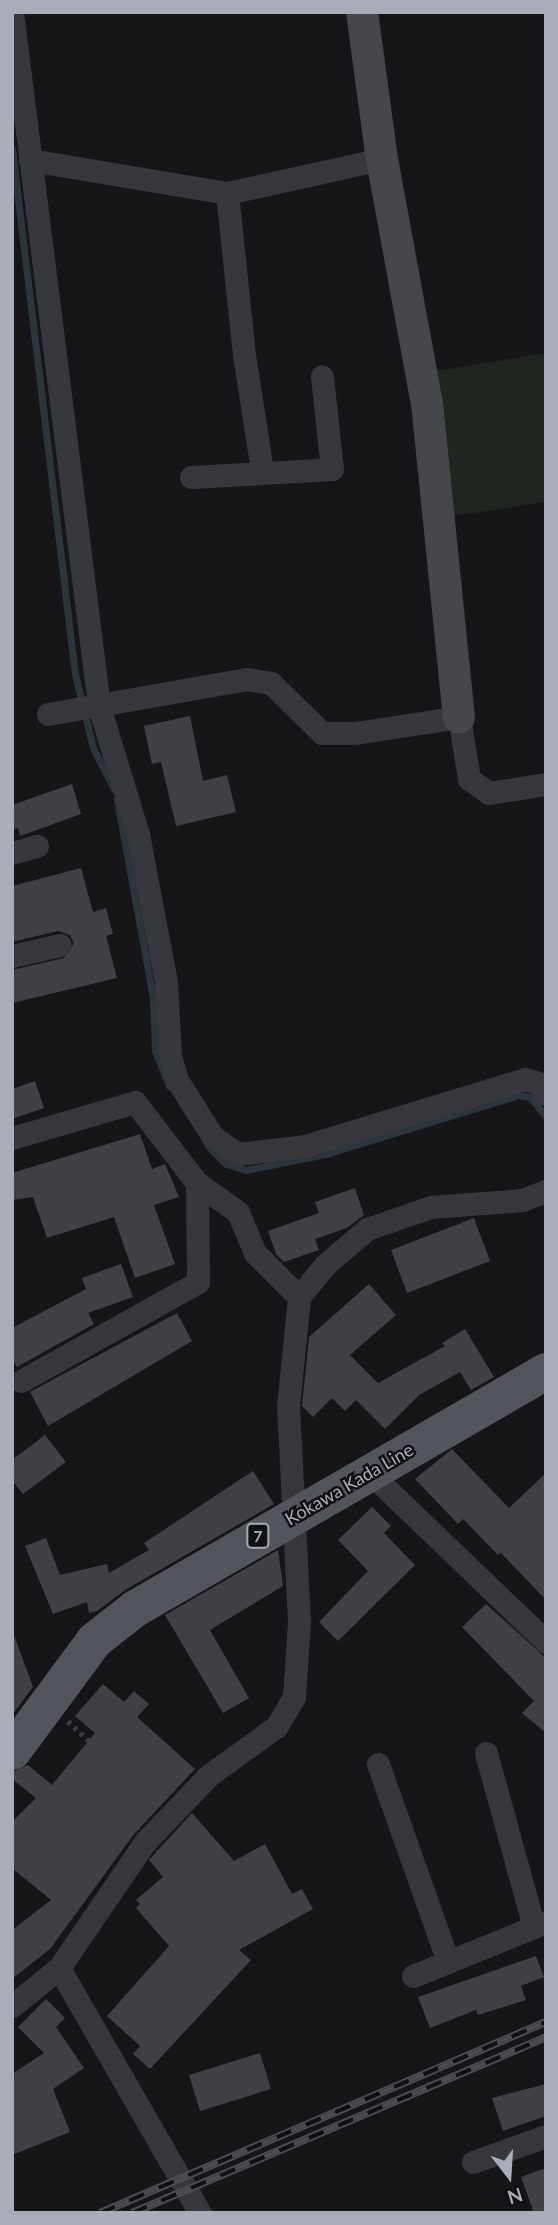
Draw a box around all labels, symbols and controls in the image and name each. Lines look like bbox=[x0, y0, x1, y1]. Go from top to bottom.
street label: Kokawa Kada Line bbox=[281, 1438, 417, 1530]
road number: 7 bbox=[246, 1524, 270, 1548]
north arrow bbox=[474, 2141, 544, 2211]
text: N bbox=[505, 2183, 526, 2210]

